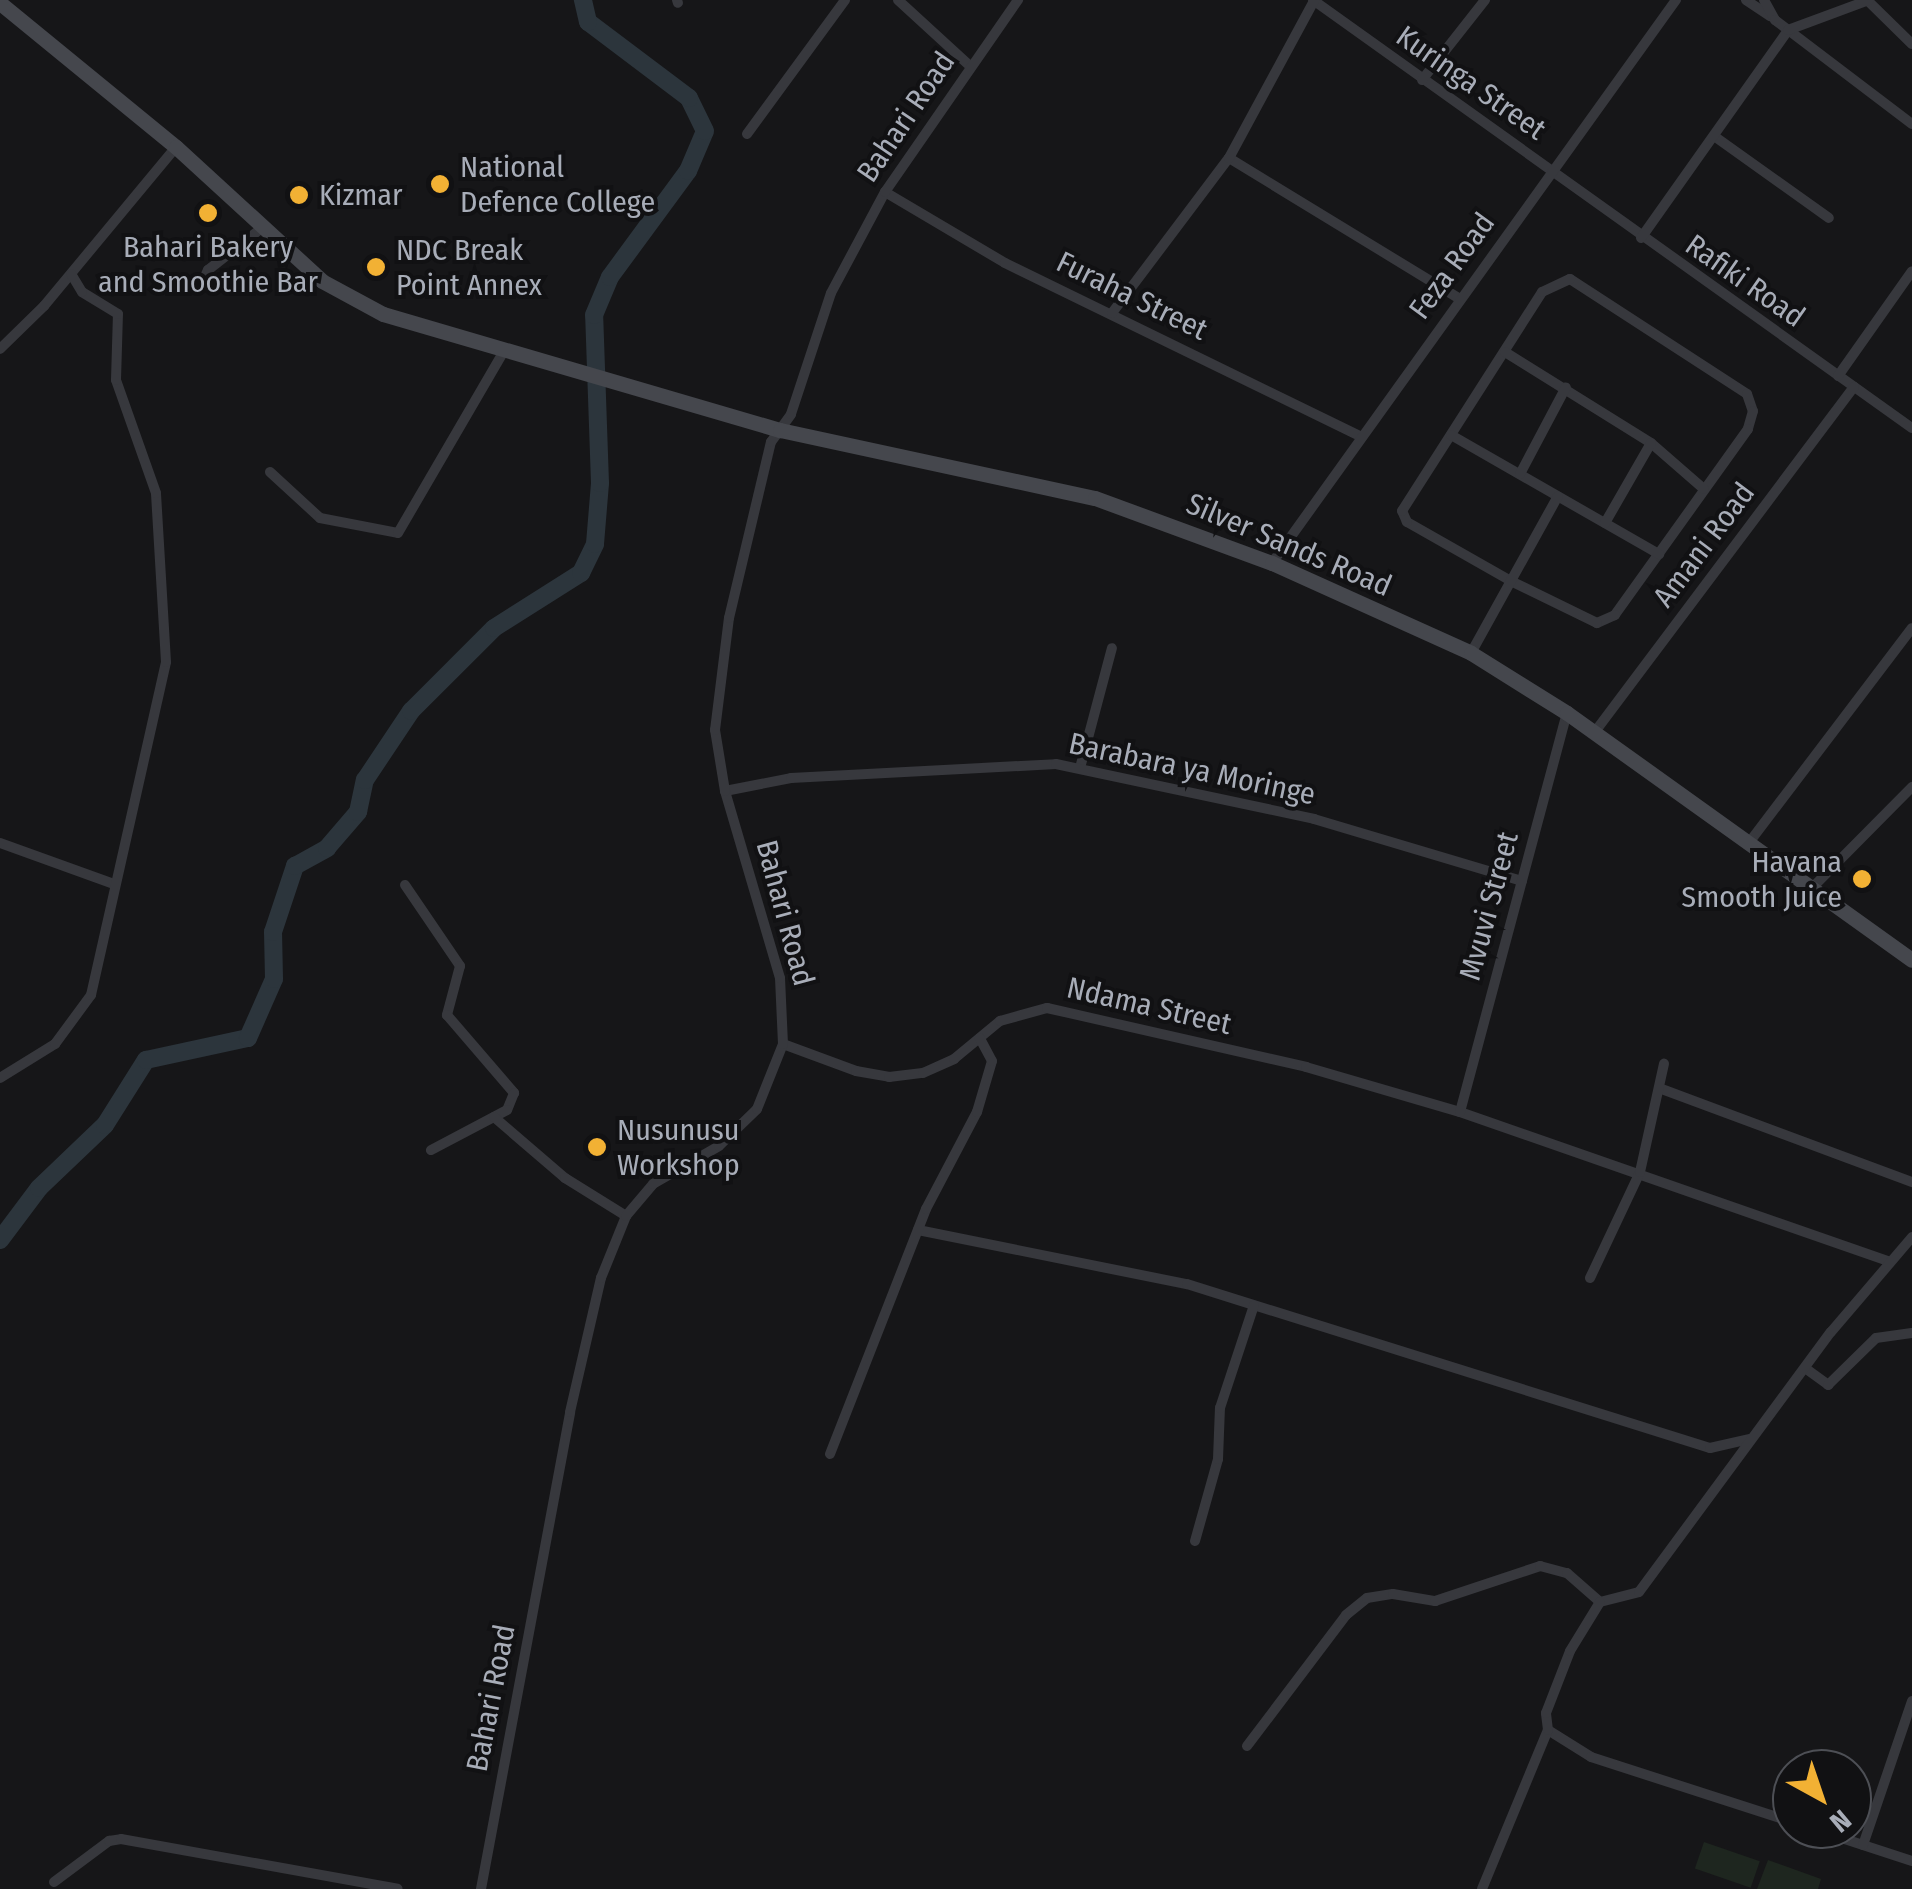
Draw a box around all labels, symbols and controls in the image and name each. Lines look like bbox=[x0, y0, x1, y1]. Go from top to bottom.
street label: Kuringa Street bbox=[1389, 18, 1553, 148]
street label: Bahari Road bbox=[849, 45, 963, 189]
place label: National Defence College bbox=[460, 149, 655, 220]
marker: National Defence College bbox=[429, 173, 451, 195]
place label: Kizmar bbox=[319, 177, 403, 213]
marker: Kizmar bbox=[288, 184, 310, 206]
marker: Bahari Bakery and Smoothie Bar bbox=[197, 202, 219, 224]
street label: Feza Road bbox=[1402, 206, 1502, 326]
street label: Rafiki Road bbox=[1678, 227, 1812, 335]
place label: Bahari Bakery and Smoothie Bar bbox=[98, 229, 318, 300]
place label: NDC Break Point Annex bbox=[396, 232, 542, 302]
street label: Furaha Street bbox=[1051, 244, 1213, 348]
marker: NDC Break Point Annex bbox=[365, 256, 387, 278]
street label: Amani Road bbox=[1646, 476, 1762, 614]
street label: Silver Sands Road bbox=[1181, 486, 1397, 604]
street label: Barabara ya Moringe bbox=[1065, 725, 1319, 813]
street label: Mvuvi Street bbox=[1452, 828, 1526, 984]
street label: Bahari Road bbox=[748, 836, 822, 990]
place label: Havana Smooth Juice bbox=[1681, 844, 1842, 914]
marker: Havana Smooth Juice bbox=[1851, 868, 1873, 890]
street label: Ndama Street bbox=[1063, 970, 1235, 1042]
place label: Nusunusu Workshop bbox=[617, 1112, 740, 1182]
marker: Nusunusu Workshop bbox=[586, 1136, 608, 1158]
street label: Bahari Road bbox=[459, 1621, 523, 1775]
north arrow bbox=[1772, 1749, 1872, 1849]
text: N bbox=[1823, 1803, 1857, 1839]

